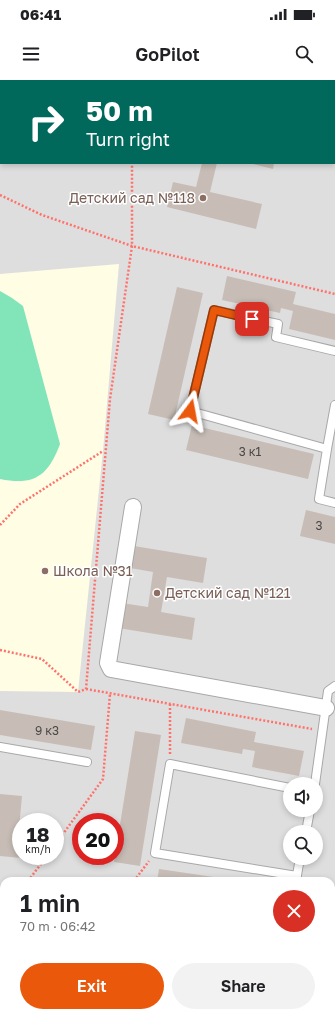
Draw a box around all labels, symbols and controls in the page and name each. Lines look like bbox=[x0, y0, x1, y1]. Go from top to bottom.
text: 06:41 bbox=[20, 5, 61, 23]
icon: menu bbox=[20, 43, 42, 65]
text: GoPilot bbox=[135, 43, 200, 65]
icon: search bbox=[293, 43, 315, 65]
text: 50 m bbox=[86, 94, 153, 127]
icon: right bbox=[20, 96, 72, 148]
text: Turn right bbox=[86, 128, 170, 150]
place label: Детский сад №118 bbox=[69, 189, 195, 206]
marker: Детский сад №118 bbox=[198, 193, 208, 203]
pin bbox=[235, 302, 269, 336]
icon: arrive bbox=[241, 308, 263, 330]
position arrow bbox=[169, 390, 211, 432]
house number: 3 к1 bbox=[239, 444, 262, 459]
house number: 3 bbox=[315, 518, 323, 533]
place label: Школа №31 bbox=[53, 562, 133, 579]
marker: Школа №31 bbox=[40, 566, 50, 576]
place label: Детский сад №121 bbox=[165, 584, 291, 601]
marker: Детский сад №121 bbox=[152, 588, 162, 598]
house number: 9 к3 bbox=[35, 723, 59, 738]
map controls bbox=[283, 777, 323, 865]
button: sound bbox=[283, 777, 323, 817]
speed limit sign: 20 bbox=[72, 813, 124, 865]
text: 18 bbox=[26, 822, 50, 846]
button: search bbox=[283, 825, 323, 865]
text: km/h bbox=[25, 843, 51, 855]
text: 1 min bbox=[20, 888, 80, 917]
button: close bbox=[273, 890, 315, 932]
text: 70 m · 06:42 bbox=[20, 918, 95, 934]
button: Exit bbox=[20, 963, 164, 1009]
button: Share bbox=[172, 963, 315, 1009]

